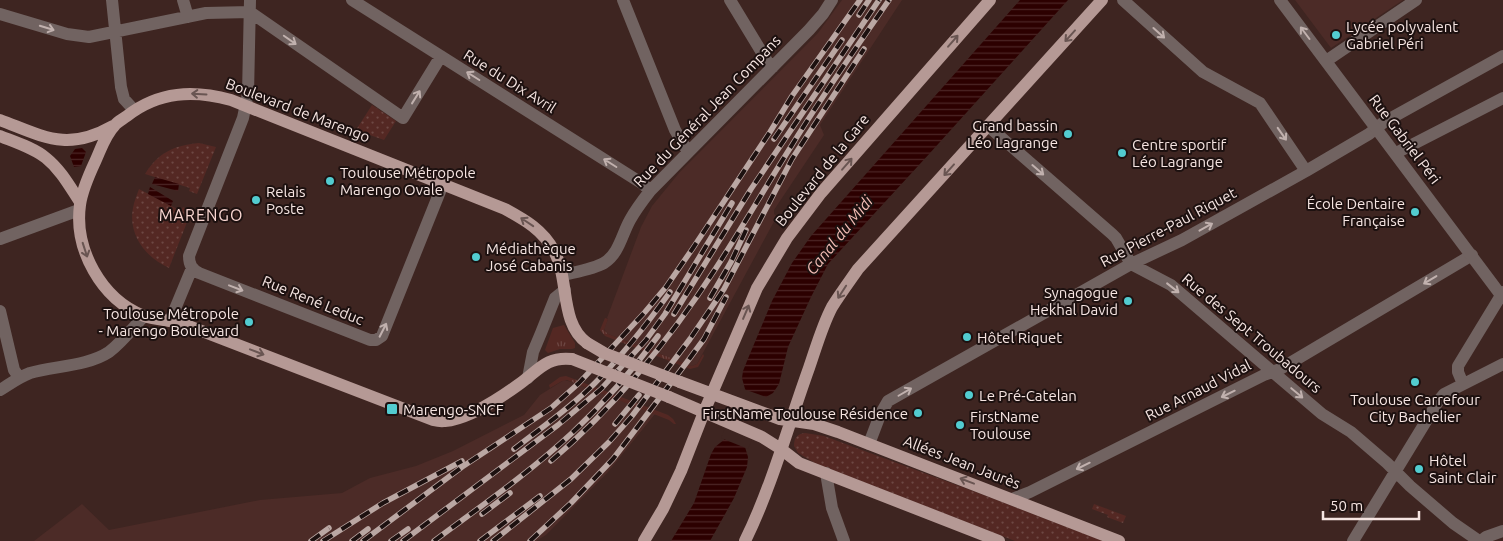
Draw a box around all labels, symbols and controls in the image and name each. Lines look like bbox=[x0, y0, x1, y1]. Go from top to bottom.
place label: Lycée polyvalent Gabriel Péri bbox=[1346, 18, 1458, 52]
one-way arrow bbox=[38, 23, 54, 33]
one-way arrow bbox=[1300, 26, 1310, 40]
one-way arrow bbox=[1152, 27, 1165, 38]
marker: Lycée polyvalent Gabriel Péri bbox=[1330, 29, 1342, 41]
one-way arrow bbox=[1064, 30, 1076, 43]
street label: Rue du Général Jean Compans bbox=[630, 32, 784, 190]
one-way arrow bbox=[283, 35, 297, 45]
one-way arrow bbox=[948, 35, 959, 48]
street label: Rue du Dix Avril bbox=[461, 46, 559, 116]
one-way arrow bbox=[466, 71, 480, 81]
street label: Boulevard de Marengo bbox=[223, 75, 373, 145]
one-way arrow bbox=[191, 89, 207, 98]
one-way arrow bbox=[412, 90, 422, 104]
street label: Rue Gabriel Péri bbox=[1366, 91, 1444, 187]
street label: Boulevard de la Gare bbox=[772, 111, 872, 229]
place label: Grand bassin Léo Lagrange bbox=[967, 117, 1058, 151]
one-way arrow bbox=[1277, 127, 1287, 141]
marker: Grand bassin Léo Lagrange bbox=[1062, 128, 1074, 140]
place label: Centre sportif Léo Lagrange bbox=[1132, 136, 1227, 170]
marker: Centre sportif Léo Lagrange bbox=[1116, 147, 1128, 159]
one-way arrow bbox=[841, 157, 852, 170]
one-way arrow bbox=[603, 158, 617, 168]
one-way arrow bbox=[943, 163, 955, 176]
place label: Toulouse Métropole Marengo Ovale bbox=[340, 164, 476, 198]
one-way arrow bbox=[1031, 164, 1044, 175]
marker: Toulouse Métropole Marengo Ovale bbox=[324, 175, 336, 187]
place label: Relais Poste bbox=[266, 183, 305, 217]
street label: Rue Pierre-Paul Riquet bbox=[1097, 184, 1239, 270]
water label: Canal du Midi bbox=[802, 191, 877, 278]
marker: Relais Poste bbox=[250, 194, 262, 206]
place label: École Dentaire Française bbox=[1307, 195, 1405, 229]
district label: MARENGO bbox=[159, 206, 243, 224]
marker: École Dentaire Française bbox=[1409, 206, 1421, 218]
one-way arrow bbox=[520, 217, 534, 227]
one-way arrow bbox=[1198, 222, 1213, 231]
place label: Médiathèque José Cabanis bbox=[486, 240, 576, 274]
one-way arrow bbox=[81, 242, 90, 257]
marker: Médiathèque José Cabanis bbox=[470, 251, 482, 263]
street label: Rue des Sept Troubadours bbox=[1179, 270, 1325, 396]
street label: Rue René Leduc bbox=[260, 272, 366, 328]
one-way arrow bbox=[1422, 275, 1437, 285]
one-way arrow bbox=[1167, 282, 1180, 293]
one-way arrow bbox=[228, 284, 244, 293]
place label: Synagogue Hekhal David bbox=[1030, 284, 1118, 318]
one-way arrow bbox=[837, 285, 847, 299]
marker: Synagogue Hekhal David bbox=[1122, 295, 1134, 307]
place label: Toulouse Métropole - Marengo Boulevard bbox=[99, 305, 239, 339]
one-way arrow bbox=[742, 305, 752, 320]
marker: Toulouse Métropole - Marengo Boulevard bbox=[243, 316, 255, 328]
one-way arrow bbox=[378, 322, 388, 337]
place label: Hôtel Riquet bbox=[977, 329, 1062, 346]
marker: Hôtel Riquet bbox=[961, 331, 973, 343]
one-way arrow bbox=[249, 348, 264, 357]
street label: Rue Arnaud Vidal bbox=[1142, 356, 1254, 424]
marker: Toulouse Carrefour City Bachelier bbox=[1409, 376, 1421, 388]
one-way arrow bbox=[898, 386, 912, 396]
place label: Le Pré-Catelan bbox=[979, 387, 1077, 404]
one-way arrow bbox=[1290, 387, 1303, 398]
marker: Le Pré-Catelan bbox=[963, 389, 975, 401]
one-way arrow bbox=[1221, 389, 1236, 399]
place label: Toulouse Carrefour City Bachelier bbox=[1350, 391, 1480, 425]
place label: Marengo-SNCF bbox=[403, 401, 504, 418]
marker: Marengo-SNCF bbox=[385, 402, 399, 416]
place label: FirstName Toulouse Résidence bbox=[702, 405, 908, 422]
marker: FirstName Toulouse Résidence bbox=[912, 407, 924, 419]
place label: FirstName Toulouse bbox=[970, 408, 1039, 442]
marker: FirstName Toulouse bbox=[954, 419, 966, 431]
street label: Allées Jean Jaurès bbox=[901, 432, 1023, 492]
place label: Hôtel Saint Clair bbox=[1429, 452, 1497, 486]
one-way arrow bbox=[1076, 461, 1091, 471]
marker: Hôtel Saint Clair bbox=[1413, 463, 1425, 475]
one-way arrow bbox=[960, 476, 975, 485]
scale bar bbox=[1323, 488, 1419, 520]
text: 50 m bbox=[1330, 497, 1363, 514]

